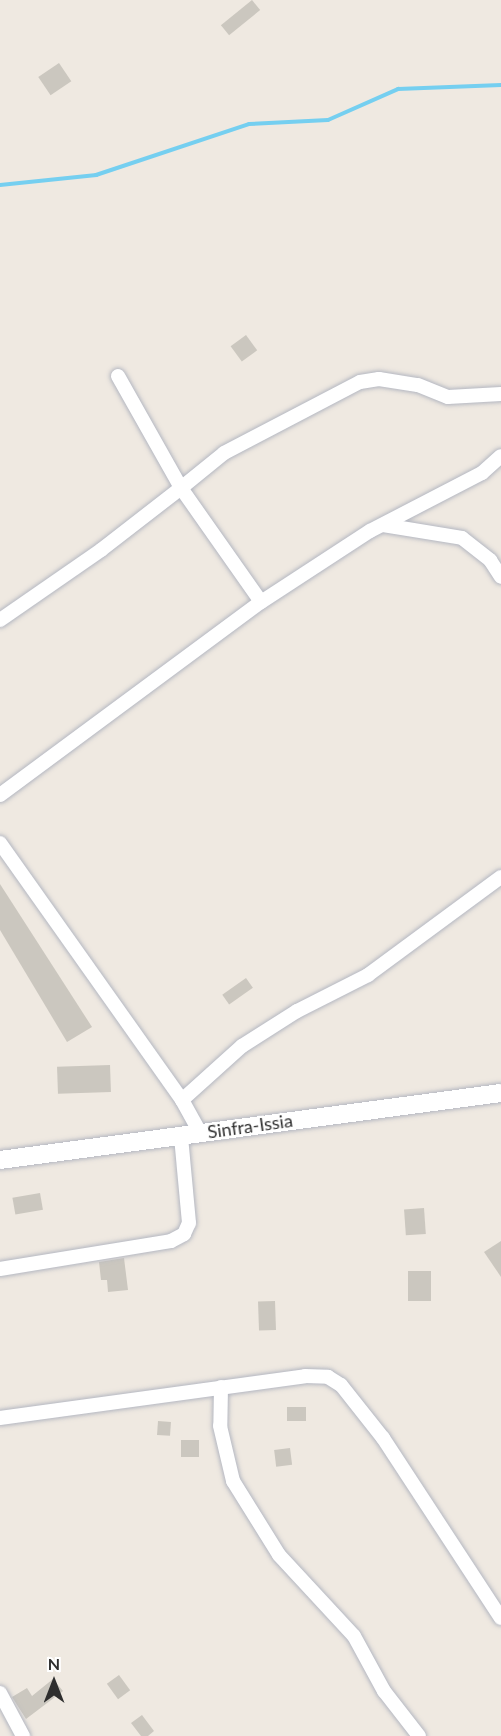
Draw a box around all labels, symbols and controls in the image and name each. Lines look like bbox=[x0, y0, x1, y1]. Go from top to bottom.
street label: Sinfra-Issia bbox=[206, 1109, 294, 1143]
north arrow bbox=[24, 1652, 84, 1712]
text: N bbox=[48, 1654, 60, 1673]

